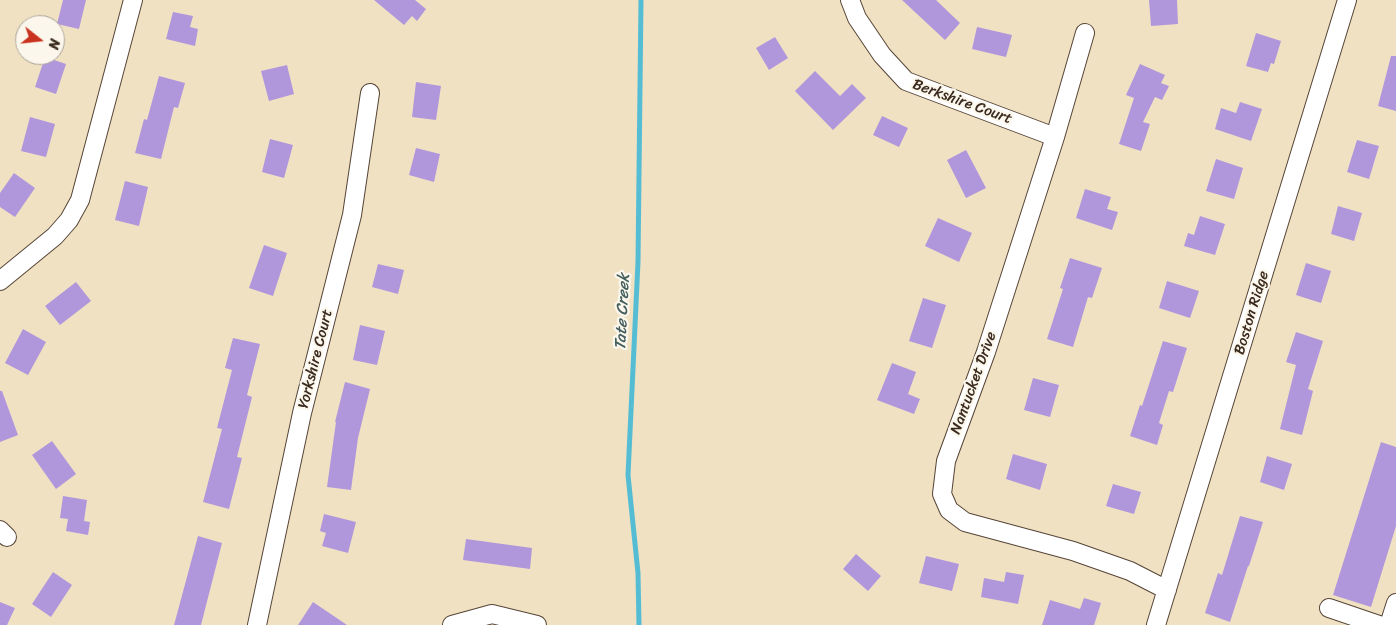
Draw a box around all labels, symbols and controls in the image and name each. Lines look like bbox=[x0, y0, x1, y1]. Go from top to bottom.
north arrow bbox=[15, 15, 65, 65]
text: N bbox=[41, 36, 67, 52]
street label: Berkshire Court bbox=[910, 76, 1014, 128]
street label: Boston Ridge bbox=[1231, 269, 1273, 357]
water label: Tate Creek bbox=[611, 273, 635, 351]
street label: Yorkshire Court bbox=[295, 308, 337, 410]
street label: Nantucket Drive bbox=[947, 329, 1001, 437]

